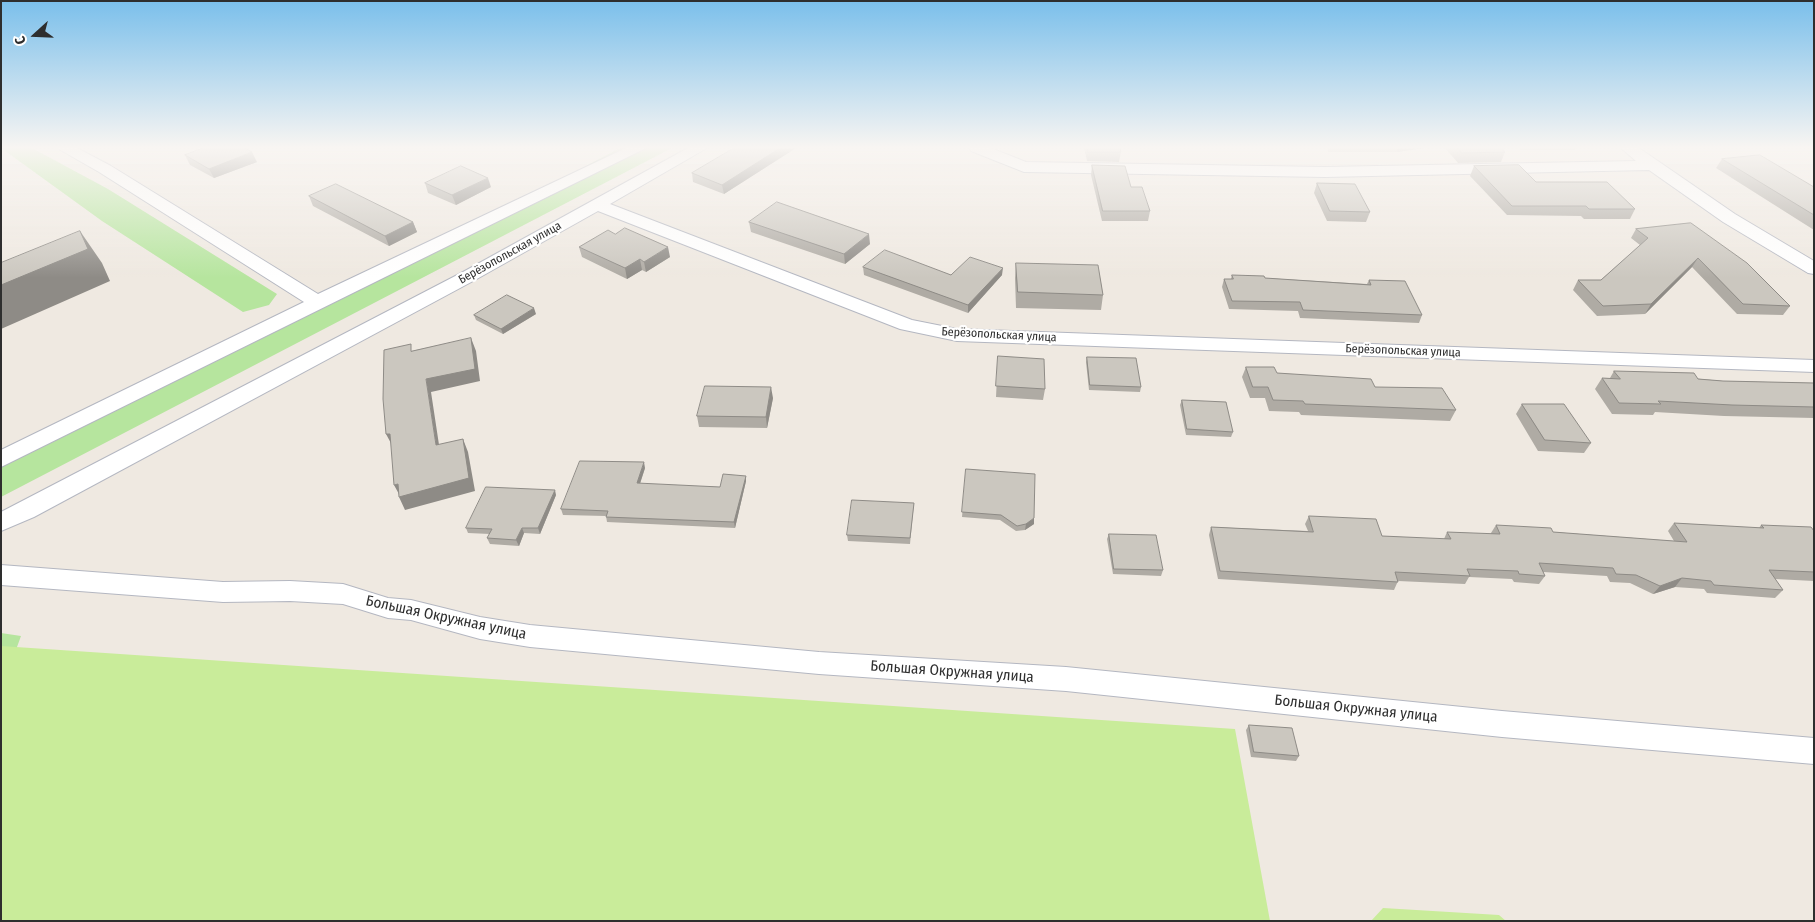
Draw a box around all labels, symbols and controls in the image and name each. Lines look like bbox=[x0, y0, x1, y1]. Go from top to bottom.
north arrow bbox=[10, 10, 60, 60]
text: С bbox=[11, 34, 30, 47]
street label: Берёзопольская улица bbox=[456, 219, 564, 287]
street label: Берёзопольская улица bbox=[941, 325, 1057, 345]
street label: Берёзопольская улица bbox=[1345, 342, 1461, 360]
street label: Большая Окружная улица bbox=[364, 592, 528, 644]
street label: Большая Окружная улица bbox=[870, 657, 1034, 687]
street label: Большая Окружная улица bbox=[1274, 691, 1438, 727]

